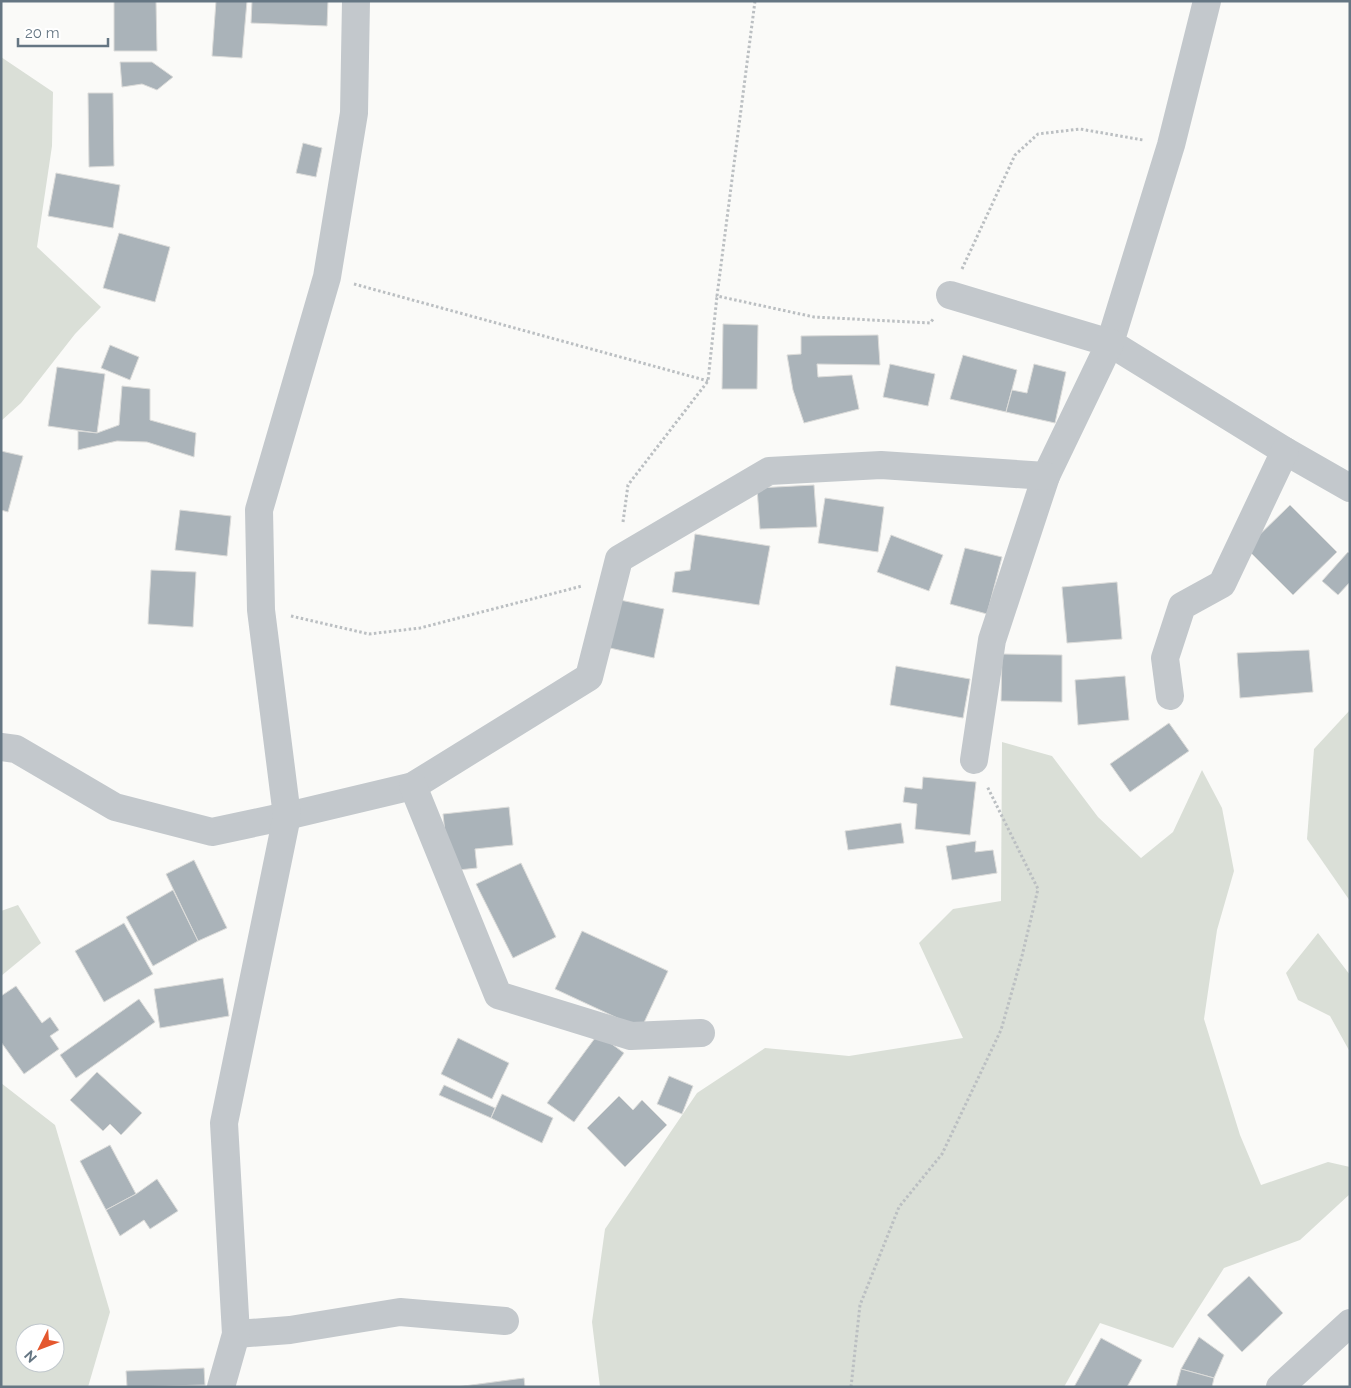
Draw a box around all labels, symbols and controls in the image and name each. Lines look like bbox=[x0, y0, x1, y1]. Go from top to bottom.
scale bar bbox=[18, 15, 108, 47]
text: 20 m bbox=[25, 24, 60, 42]
north arrow bbox=[15, 1323, 65, 1373]
text: N bbox=[21, 1347, 40, 1366]

